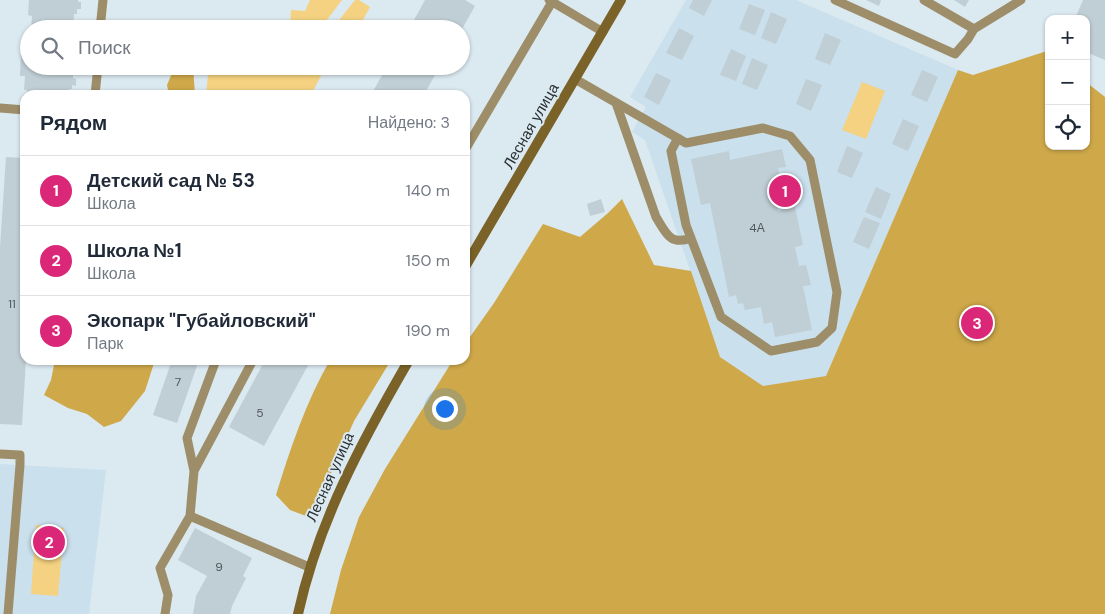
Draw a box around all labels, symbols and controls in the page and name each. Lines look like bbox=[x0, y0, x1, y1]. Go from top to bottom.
map controls bbox=[1045, 15, 1090, 150]
button: + bbox=[1045, 15, 1090, 60]
search box bbox=[20, 20, 470, 75]
icon: search bbox=[38, 34, 66, 62]
text: Поиск bbox=[78, 35, 131, 60]
button: − bbox=[1045, 60, 1090, 105]
street label: Лесная улица bbox=[498, 79, 564, 172]
button: locate bbox=[1045, 105, 1090, 150]
text: Рядом bbox=[40, 109, 107, 137]
text: Найдено: 3 bbox=[368, 112, 450, 133]
text: Детский сад № 53 bbox=[87, 168, 255, 193]
pin: 1 bbox=[769, 172, 801, 210]
text: 1 bbox=[53, 180, 59, 201]
text: 140 m bbox=[406, 180, 450, 201]
text: Школа bbox=[87, 193, 136, 214]
house number: 4А bbox=[749, 220, 765, 236]
text: Школа №1 bbox=[87, 238, 182, 263]
text: 2 bbox=[51, 250, 61, 271]
text: 150 m bbox=[406, 250, 450, 271]
text: Школа bbox=[87, 263, 136, 284]
house number: 11 bbox=[8, 296, 16, 312]
pin: 3 bbox=[961, 304, 993, 342]
text: Экопарк "Губайловский" bbox=[87, 308, 316, 333]
text: 3 bbox=[51, 320, 61, 341]
text: 190 m bbox=[406, 320, 450, 341]
text: Парк bbox=[87, 333, 123, 354]
house number: 7 bbox=[175, 374, 181, 390]
your location bbox=[432, 396, 458, 422]
house number: 5 bbox=[256, 405, 264, 421]
street label: Лесная улица bbox=[301, 429, 359, 525]
pin: 2 bbox=[33, 523, 65, 561]
house number: 9 bbox=[215, 559, 223, 575]

